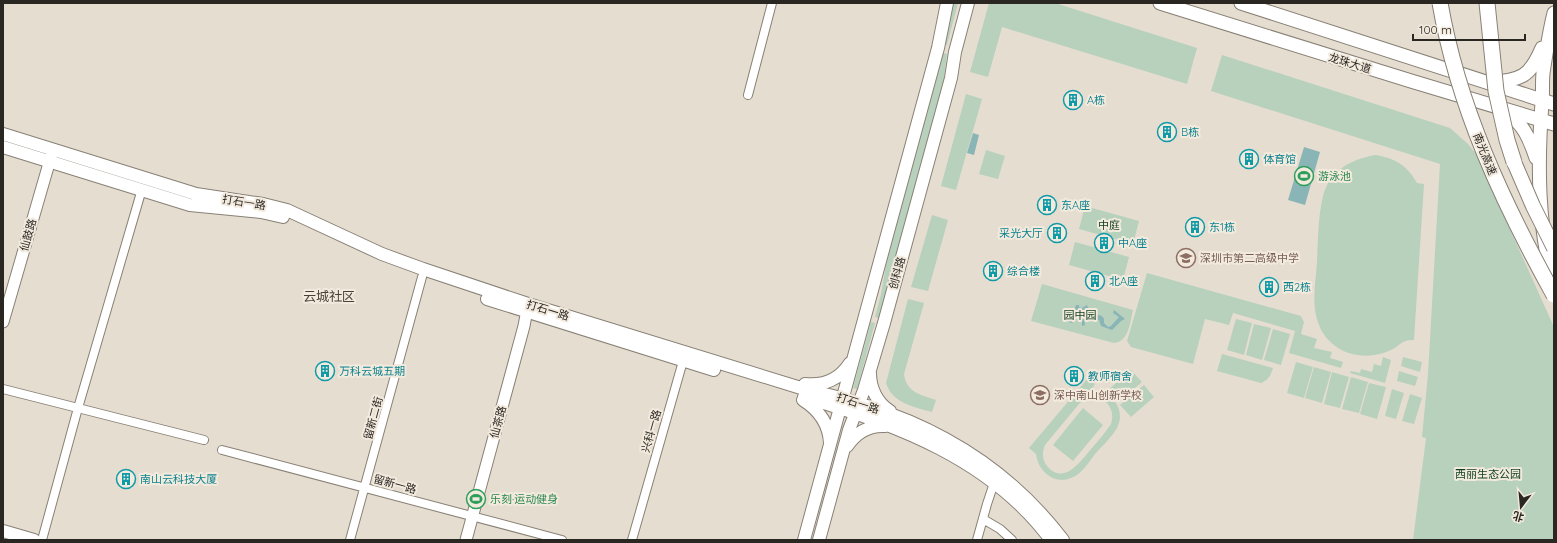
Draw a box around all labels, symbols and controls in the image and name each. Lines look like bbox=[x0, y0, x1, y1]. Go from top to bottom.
scale bar bbox=[1413, 16, 1525, 42]
text: 100 m bbox=[1419, 22, 1452, 37]
street label: 龙珠大道 bbox=[1327, 50, 1373, 76]
building icon: A栋 bbox=[1062, 89, 1084, 111]
place label: A栋 bbox=[1087, 93, 1105, 107]
building icon: B栋 bbox=[1156, 121, 1178, 143]
place label: B栋 bbox=[1181, 125, 1199, 139]
street label: 南光高速 bbox=[1470, 131, 1500, 177]
building icon: 体育馆 bbox=[1238, 148, 1260, 170]
place label: 体育馆 bbox=[1263, 152, 1296, 166]
sports icon: 游泳池 bbox=[1293, 165, 1315, 187]
place label: 游泳池 bbox=[1318, 169, 1351, 183]
street label: 打石一路 bbox=[221, 192, 267, 212]
building icon: 东A座 bbox=[1036, 194, 1058, 216]
place label: 东A座 bbox=[1061, 198, 1090, 212]
building icon: 东1栋 bbox=[1184, 216, 1206, 238]
street label: 仙鼓路 bbox=[17, 217, 39, 253]
park label: 中庭 bbox=[1098, 218, 1120, 232]
place label: 东1栋 bbox=[1209, 220, 1235, 234]
building icon: 采光大厅 bbox=[1046, 222, 1068, 244]
place label: 采光大厅 bbox=[999, 226, 1043, 240]
building icon: 中A座 bbox=[1093, 232, 1115, 254]
place label: 中A座 bbox=[1118, 236, 1147, 250]
school or university icon: 深圳市第二高级中学 bbox=[1175, 247, 1197, 269]
place label: 深圳市第二高级中学 bbox=[1200, 251, 1299, 265]
street label: 创科路 bbox=[886, 255, 908, 291]
building icon: 综合楼 bbox=[982, 260, 1004, 282]
place label: 综合楼 bbox=[1007, 264, 1040, 278]
building icon: 北A座 bbox=[1084, 270, 1106, 292]
place label: 北A座 bbox=[1109, 274, 1138, 288]
building icon: 西2栋 bbox=[1258, 276, 1280, 298]
place label: 西2栋 bbox=[1283, 280, 1311, 294]
district label: 云城社区 bbox=[303, 288, 355, 304]
street label: 打石一路 bbox=[525, 297, 571, 323]
park label: 园中园 bbox=[1064, 308, 1097, 322]
building icon: 万科云城五期 bbox=[314, 360, 336, 382]
place label: 万科云城五期 bbox=[339, 364, 405, 378]
building icon: 教师宿舍 bbox=[1063, 365, 1085, 387]
place label: 教师宿舍 bbox=[1088, 369, 1132, 383]
school or university icon: 深中南山创新学校 bbox=[1029, 384, 1051, 406]
place label: 深中南山创新学校 bbox=[1054, 388, 1142, 402]
street label: 打石一路 bbox=[835, 390, 881, 416]
street label: 留新二街 bbox=[361, 395, 385, 441]
street label: 仙茶路 bbox=[487, 404, 509, 440]
street label: 兴科一路 bbox=[638, 408, 664, 454]
park label: 西丽生态公园 bbox=[1455, 467, 1521, 481]
building icon: 南山云科技大厦 bbox=[115, 468, 137, 490]
place label: 南山云科技大厦 bbox=[140, 472, 217, 486]
street label: 留新一路 bbox=[372, 472, 418, 496]
north arrow bbox=[1501, 487, 1541, 527]
sports icon: 乐刻·运动健身 bbox=[465, 488, 487, 510]
place label: 乐刻·运动健身 bbox=[490, 492, 558, 506]
text: 北 bbox=[1511, 508, 1525, 525]

